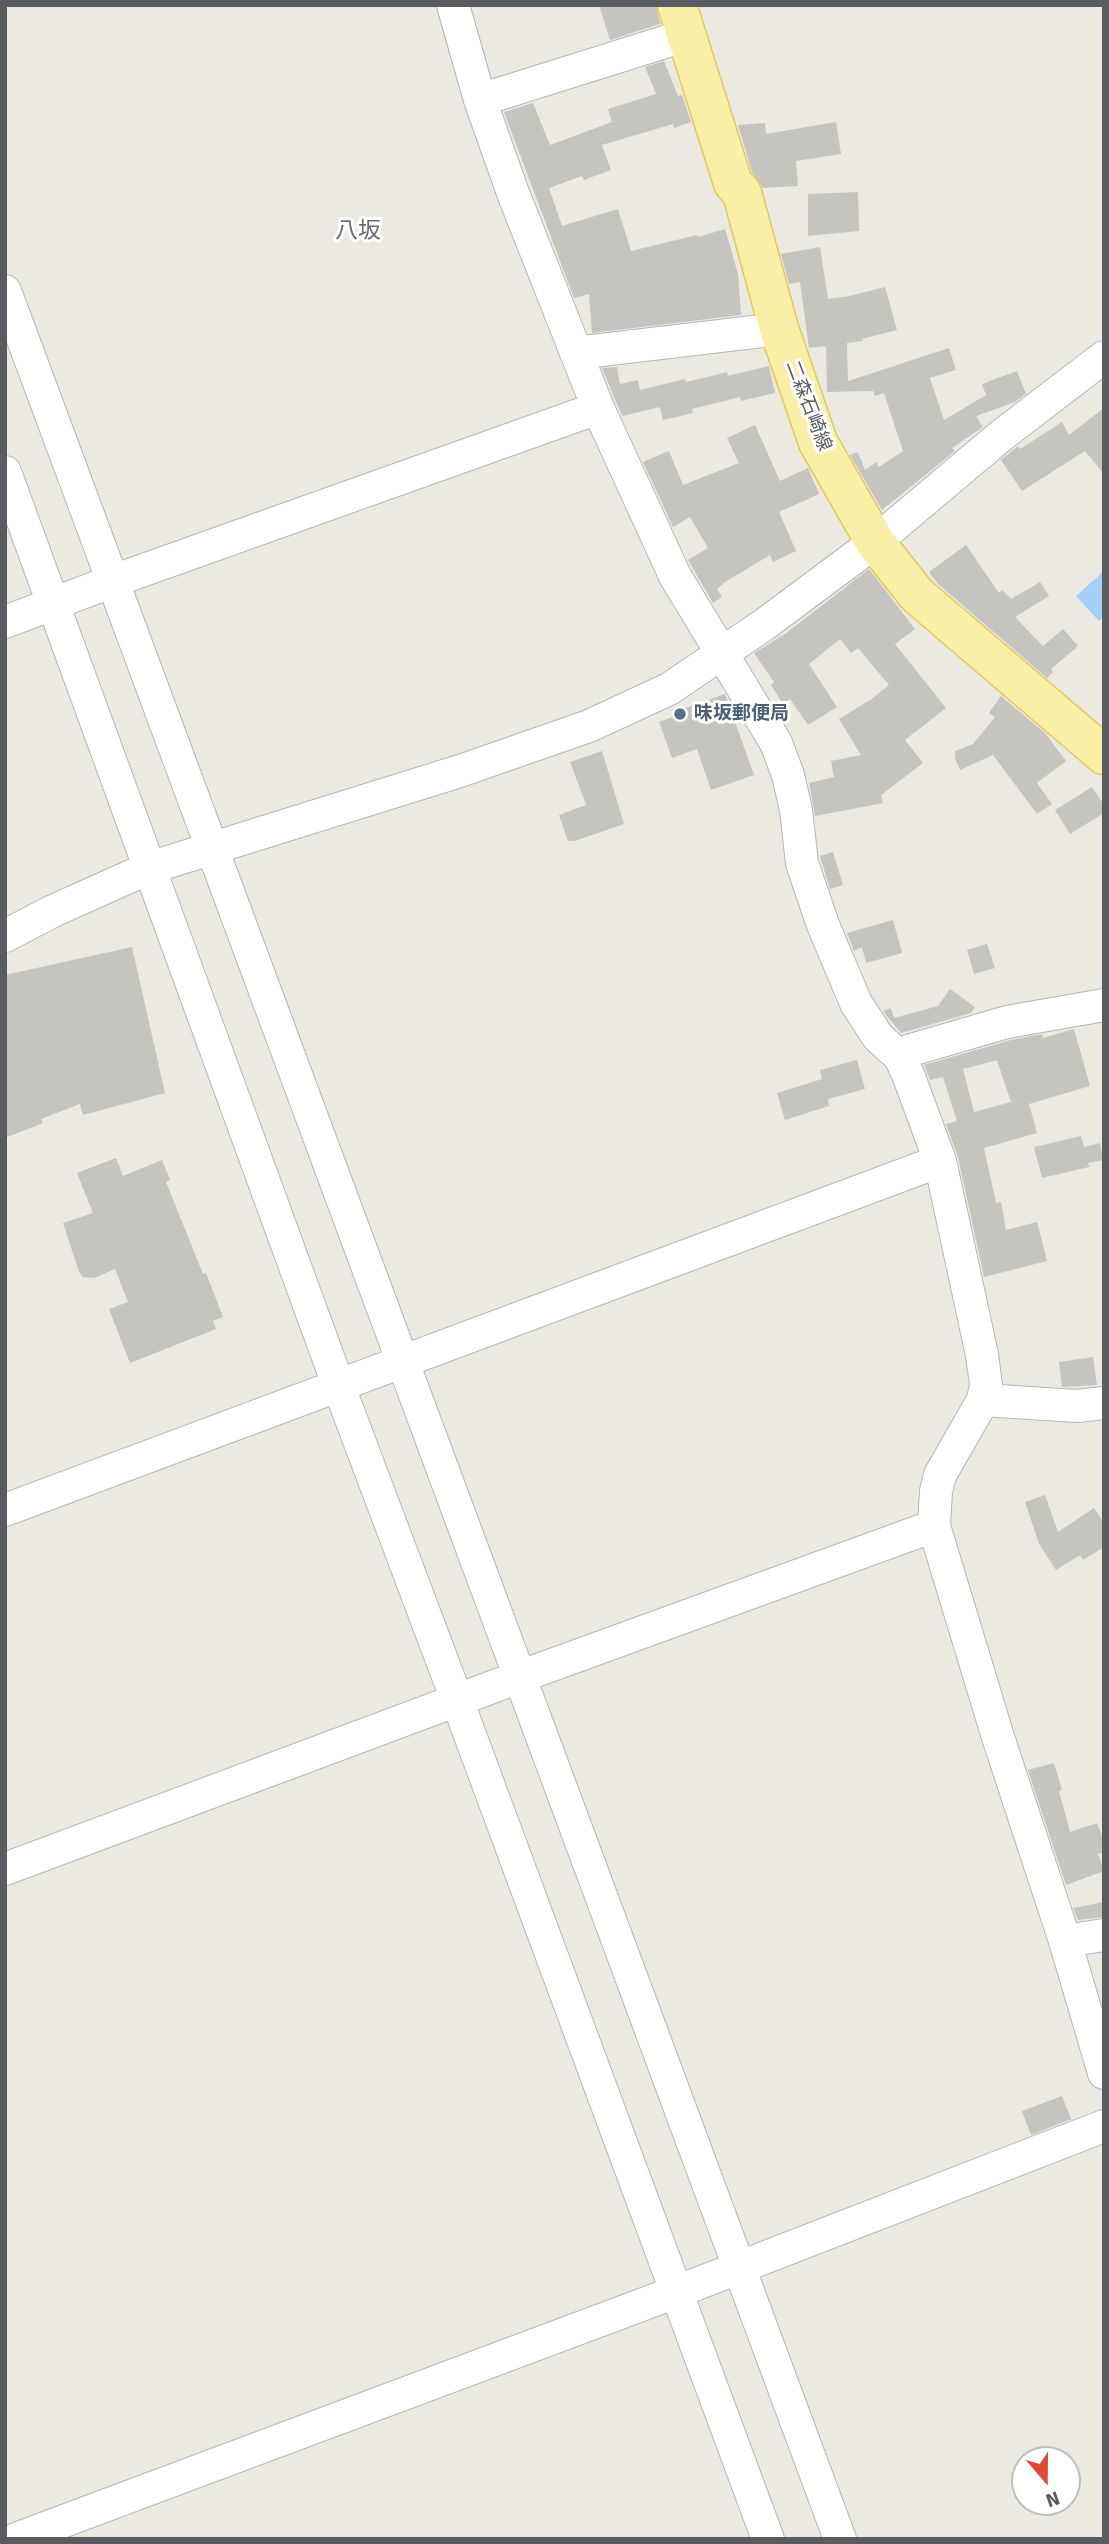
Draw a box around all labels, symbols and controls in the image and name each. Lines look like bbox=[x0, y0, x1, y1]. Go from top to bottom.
district label: 八坂 bbox=[335, 218, 381, 246]
street label: 二森石崎線 bbox=[780, 358, 836, 454]
place label: 味坂郵便局 bbox=[694, 703, 789, 725]
marker: 味坂郵便局 bbox=[672, 706, 688, 722]
north arrow bbox=[1011, 2446, 1081, 2516]
text: N bbox=[1042, 2485, 1063, 2512]

